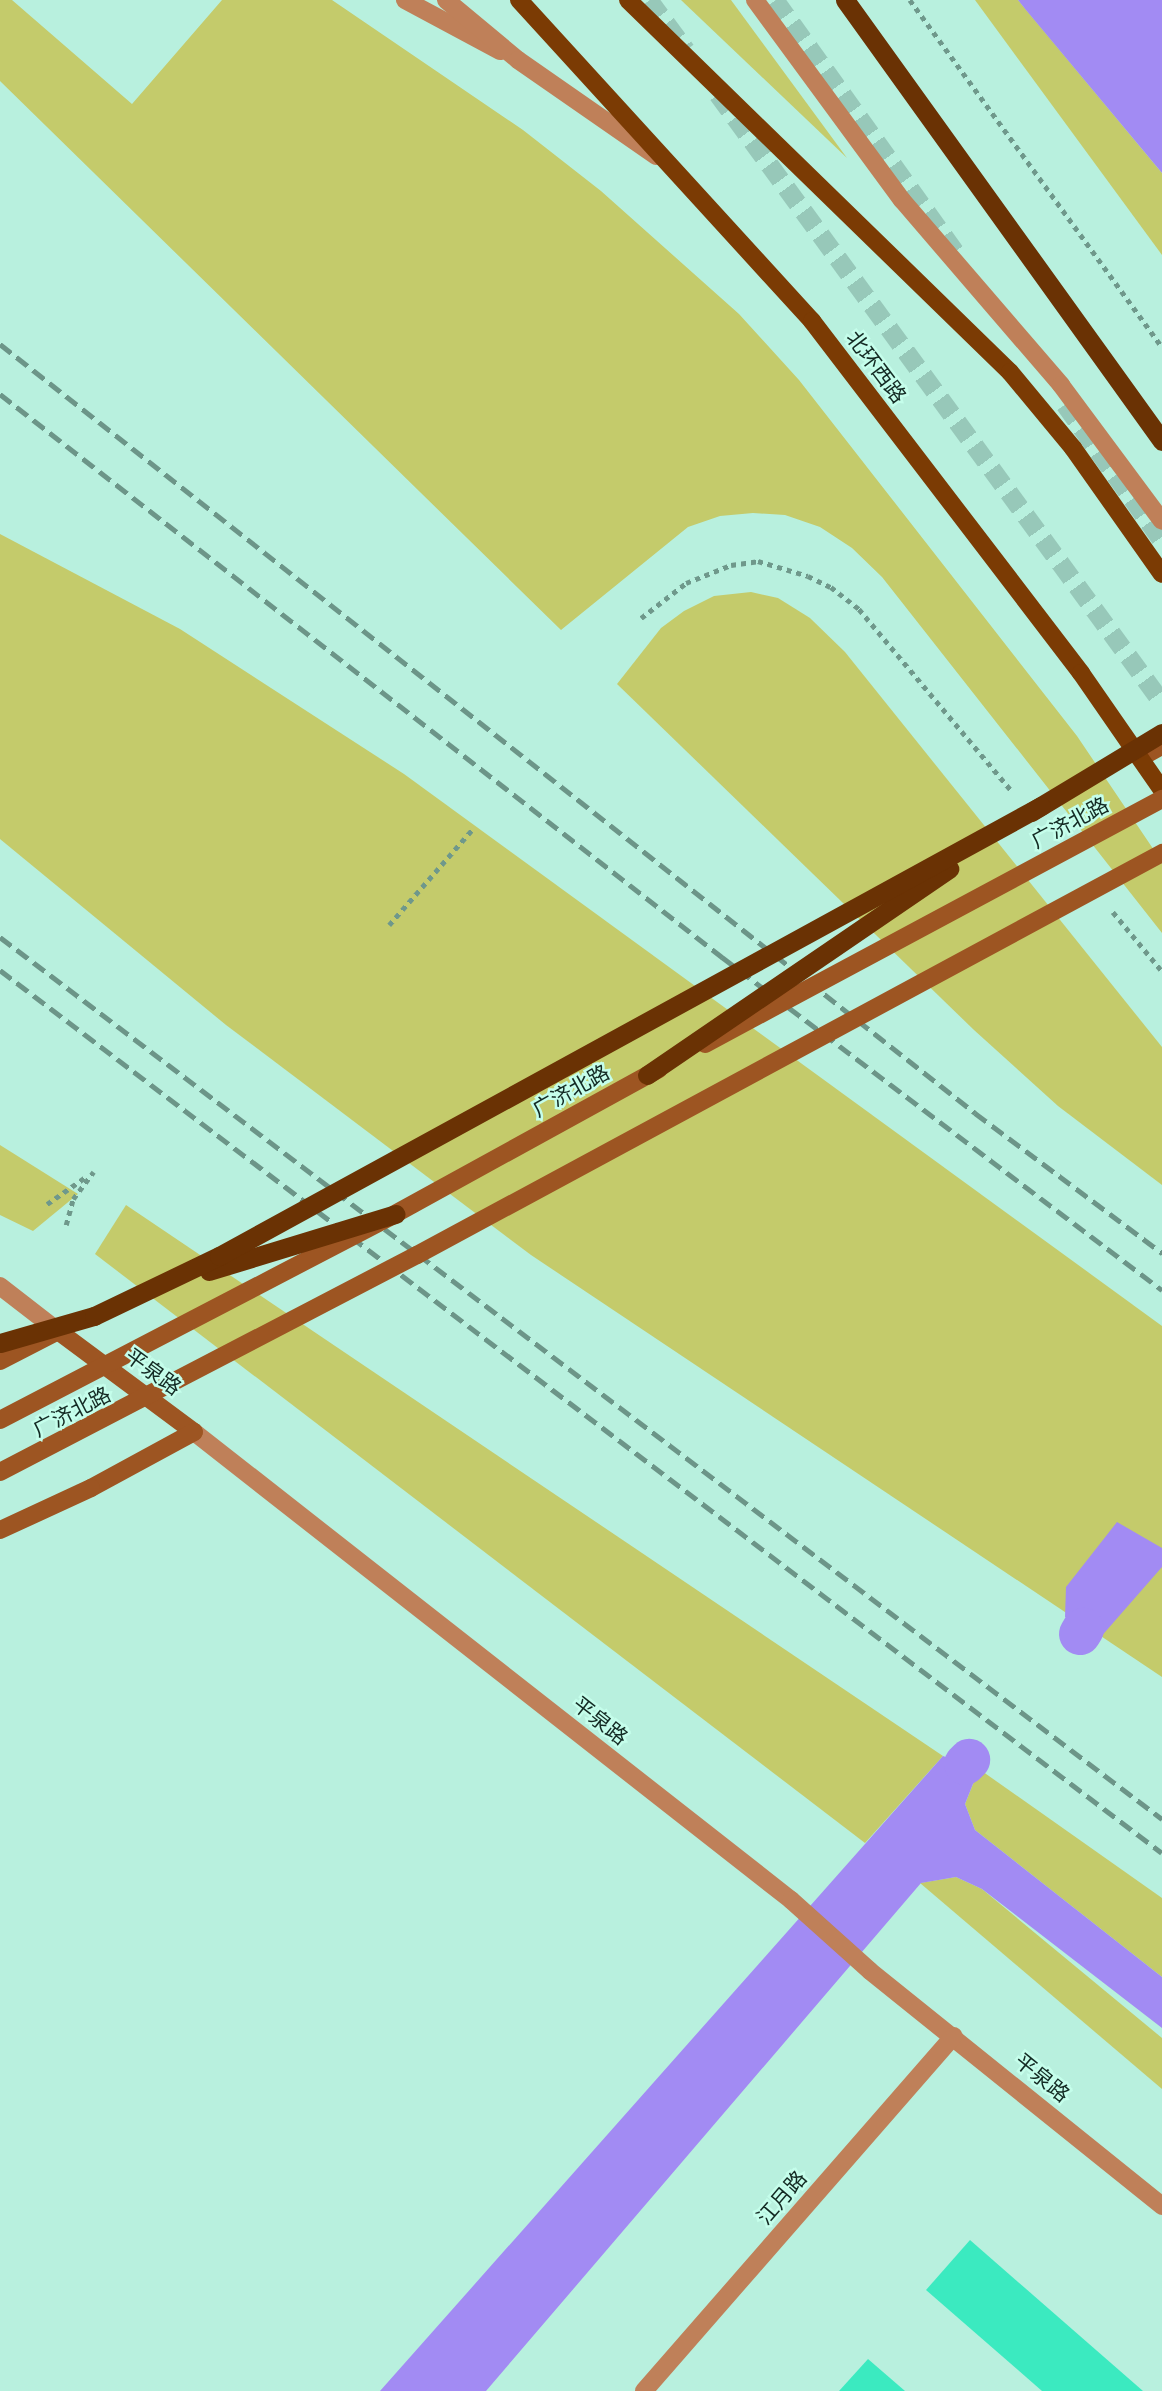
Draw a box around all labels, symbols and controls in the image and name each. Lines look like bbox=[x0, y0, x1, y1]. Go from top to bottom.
street label: 北环西路 bbox=[841, 326, 911, 408]
street label: 广济北路 bbox=[1027, 792, 1113, 854]
street label: 广济北路 bbox=[528, 1060, 614, 1122]
street label: 平泉路 bbox=[120, 1343, 186, 1401]
street label: 广济北路 bbox=[29, 1382, 115, 1442]
street label: 平泉路 bbox=[567, 1692, 633, 1750]
street label: 平泉路 bbox=[1010, 2048, 1074, 2108]
street label: 江月路 bbox=[752, 2166, 812, 2230]

